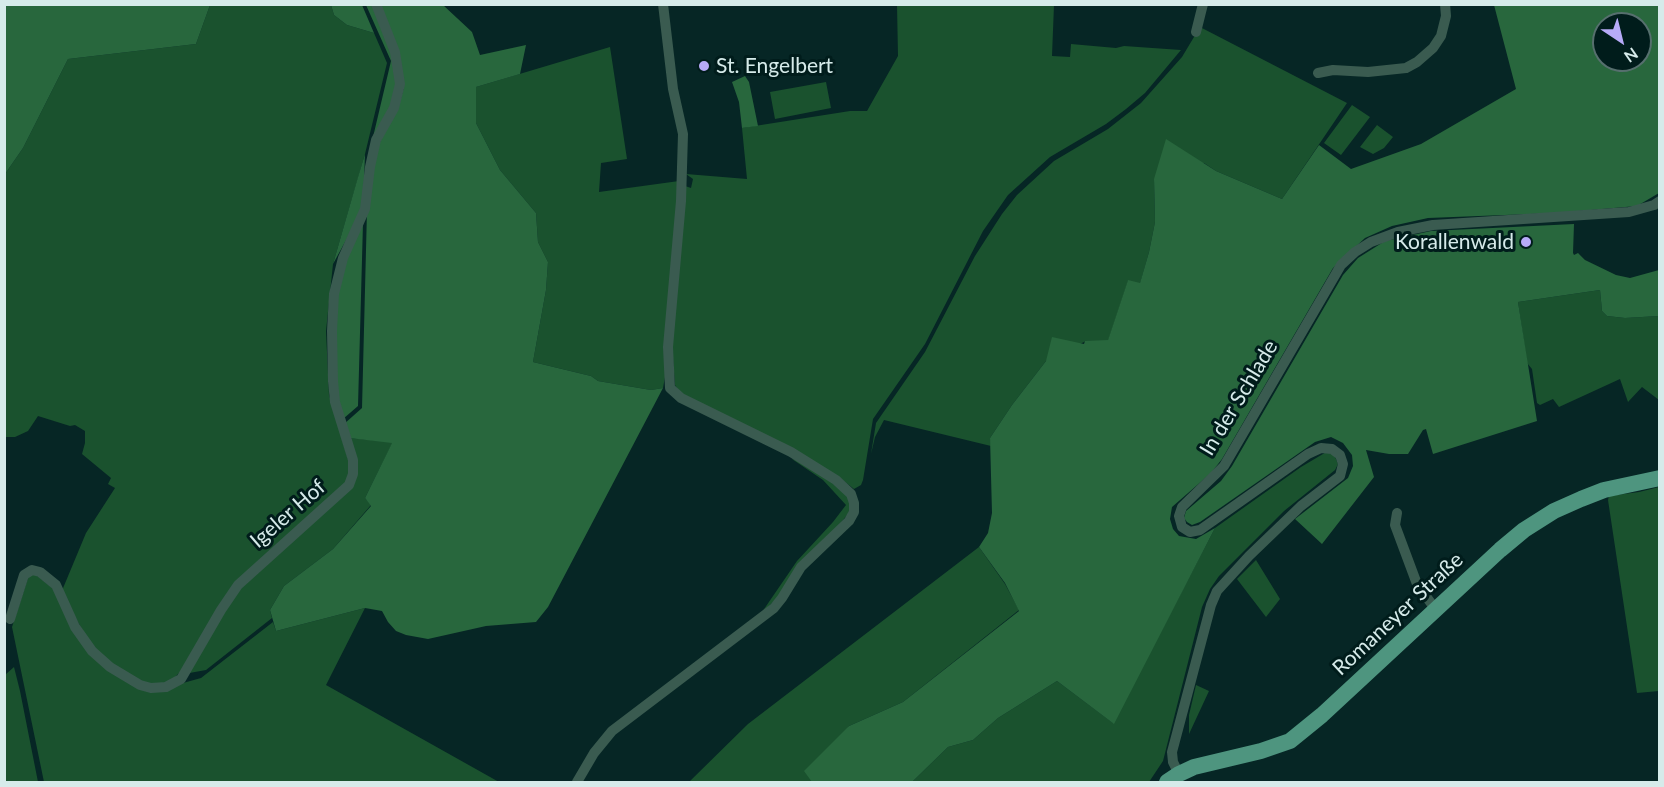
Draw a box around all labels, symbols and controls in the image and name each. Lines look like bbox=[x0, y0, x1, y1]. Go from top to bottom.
north arrow bbox=[1592, 12, 1652, 72]
text: N bbox=[1621, 44, 1642, 67]
place label: St. Engelbert bbox=[716, 53, 833, 79]
marker: St. Engelbert bbox=[697, 59, 711, 73]
place label: Korallenwald bbox=[1395, 229, 1514, 255]
marker: Korallenwald bbox=[1519, 235, 1533, 249]
street label: In der Schlade bbox=[1195, 336, 1283, 460]
street label: Igeler Hof bbox=[245, 475, 331, 553]
street label: Romaneyer Straße bbox=[1328, 547, 1468, 681]

